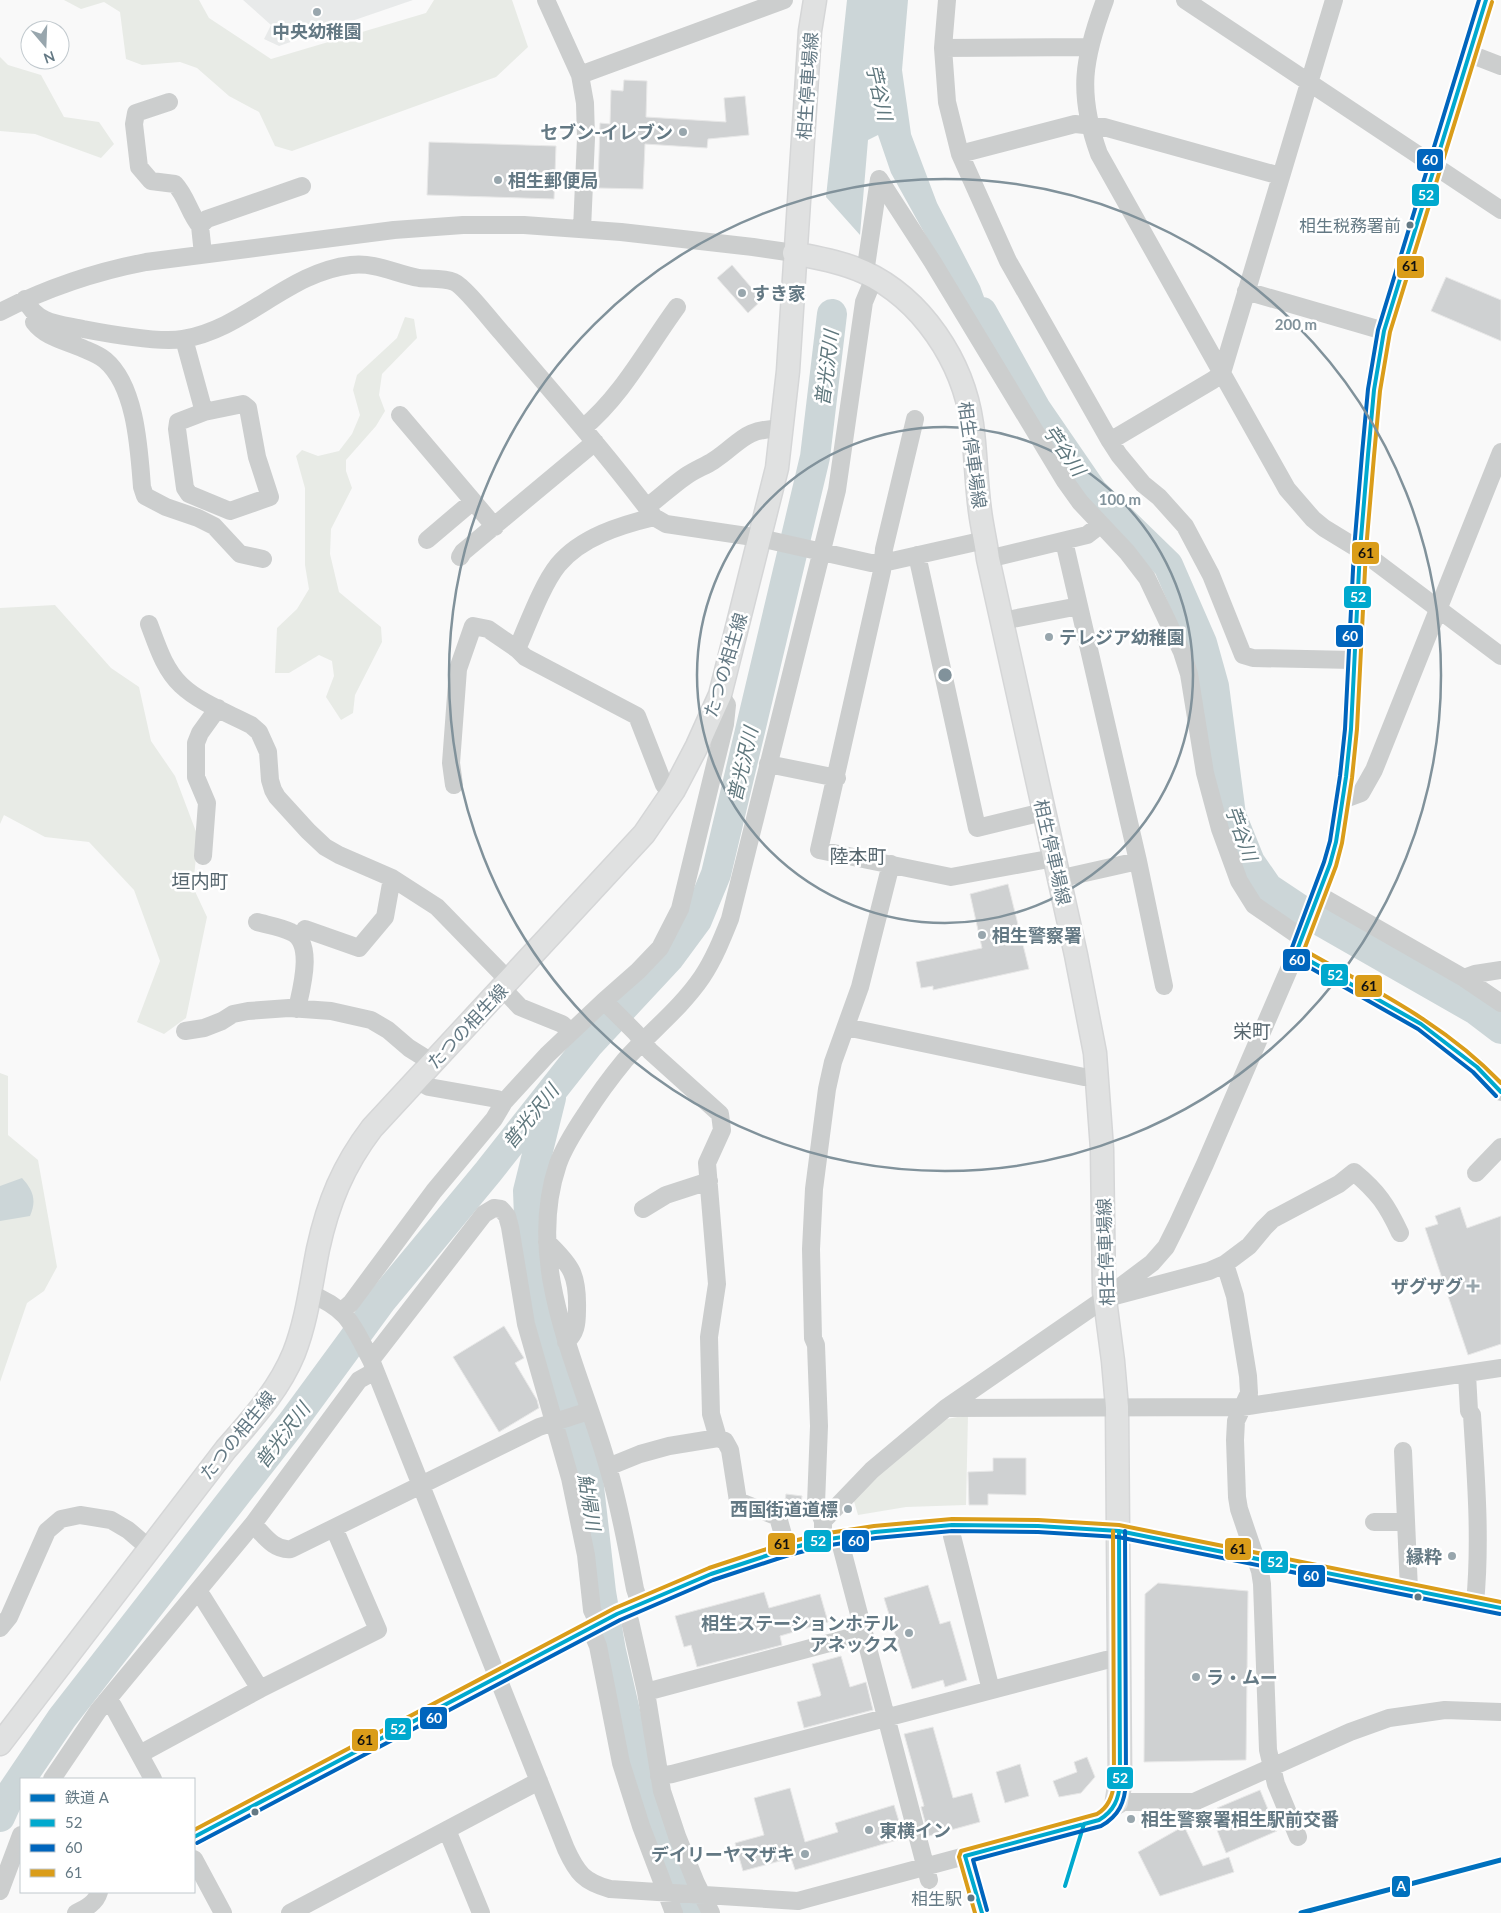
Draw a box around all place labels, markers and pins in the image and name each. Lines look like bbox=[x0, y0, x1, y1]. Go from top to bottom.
marker: 中央幼稚園 bbox=[311, 6, 323, 18]
place label: 中央幼稚園 bbox=[272, 20, 362, 42]
place label: セブン-イレブン bbox=[540, 121, 673, 143]
marker: セブン-イレブン bbox=[677, 126, 689, 138]
place label: 相生郵便局 bbox=[508, 169, 598, 191]
marker: 相生郵便局 bbox=[492, 174, 504, 186]
place label: 相生税務署前 bbox=[1299, 215, 1401, 236]
marker: 相生税務署前 bbox=[1405, 220, 1415, 230]
place label: すき家 bbox=[752, 282, 806, 304]
marker: すき家 bbox=[736, 287, 748, 299]
place label: テレジア幼稚園 bbox=[1059, 626, 1185, 648]
marker: テレジア幼稚園 bbox=[1043, 631, 1055, 643]
centre of rings bbox=[936, 666, 954, 684]
place label: 相生警察署 bbox=[992, 924, 1082, 946]
marker: 相生警察署 bbox=[976, 929, 988, 941]
place label: ザグザグ bbox=[1391, 1275, 1463, 1297]
marker: ザグザグ bbox=[1467, 1280, 1479, 1292]
place label: 西国街道道標 bbox=[730, 1498, 838, 1520]
marker: 西国街道道標 bbox=[842, 1503, 854, 1515]
place label: 縁粋 bbox=[1406, 1545, 1442, 1567]
marker: 縁粋 bbox=[1446, 1550, 1458, 1562]
unlabelled marker bbox=[1413, 1592, 1423, 1602]
place label: 相生ステーションホテル アネックス bbox=[701, 1612, 899, 1655]
marker: 相生ステーションホテル アネックス bbox=[903, 1627, 915, 1639]
place label: ラ・ムー bbox=[1206, 1666, 1278, 1688]
marker: ラ・ムー bbox=[1190, 1671, 1202, 1683]
unlabelled marker bbox=[250, 1807, 260, 1817]
place label: 相生警察署相生駅前交番 bbox=[1141, 1808, 1339, 1830]
marker: 相生警察署相生駅前交番 bbox=[1125, 1813, 1137, 1825]
place label: 東横イン bbox=[879, 1819, 951, 1841]
marker: 東横イン bbox=[863, 1824, 875, 1836]
place label: デイリーヤマザキ bbox=[651, 1843, 795, 1865]
marker: デイリーヤマザキ bbox=[799, 1848, 811, 1860]
place label: 相生駅 bbox=[911, 1888, 962, 1909]
marker: 相生駅 bbox=[966, 1893, 976, 1903]

